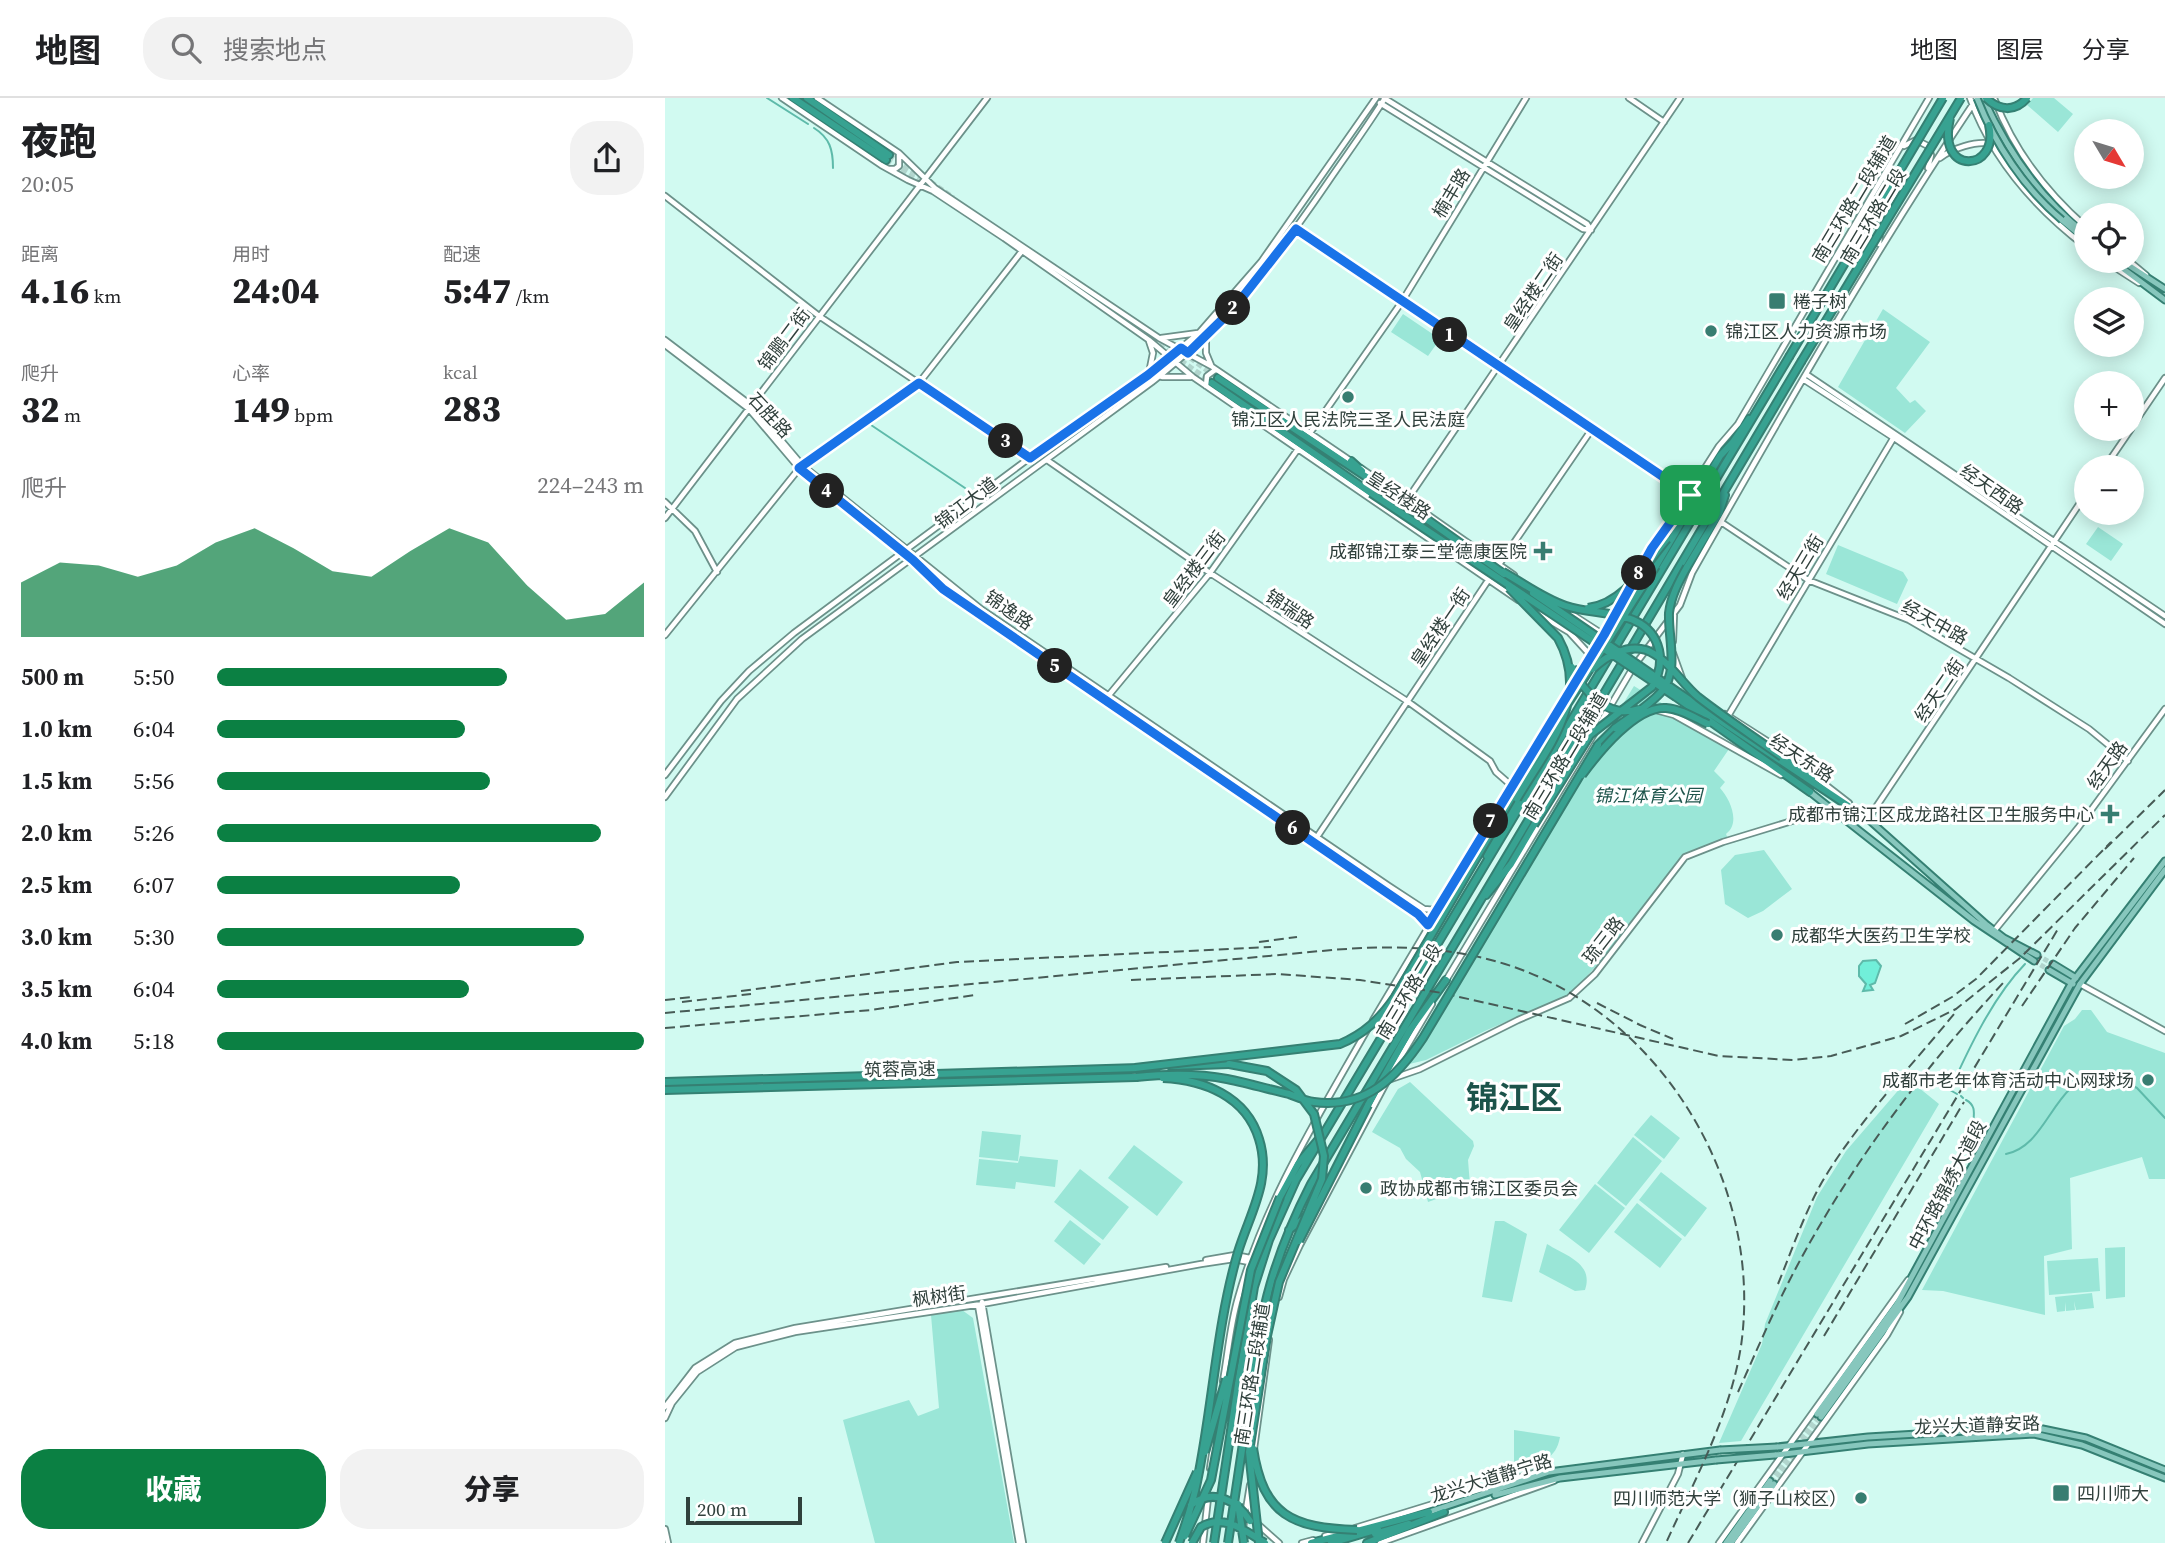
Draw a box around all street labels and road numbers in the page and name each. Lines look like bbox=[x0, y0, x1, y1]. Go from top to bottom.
street label: 南三环路二段辅道 bbox=[1808, 132, 1900, 266]
street label: 楠丰路 bbox=[1426, 163, 1476, 223]
street label: 南三环路二段 bbox=[1836, 164, 1910, 268]
street label: 皇经楼二街 bbox=[1497, 248, 1569, 336]
street label: 锦鹏二街 bbox=[752, 303, 816, 375]
street label: 石胜路 bbox=[742, 387, 798, 443]
street label: 经天西路 bbox=[1955, 458, 2029, 520]
street label: 皇经楼路 bbox=[1362, 465, 1436, 525]
street label: 锦江大道 bbox=[930, 471, 1002, 535]
street label: 皇经楼三街 bbox=[1157, 526, 1231, 612]
street label: 经天三街 bbox=[1771, 530, 1829, 604]
street label: 皇经楼一街 bbox=[1404, 583, 1476, 671]
street label: 锦逸路 bbox=[980, 584, 1038, 636]
street label: 锦瑞路 bbox=[1261, 584, 1319, 634]
street label: 经天中路 bbox=[1897, 594, 1973, 650]
street label: 经天二街 bbox=[1909, 653, 1969, 727]
street label: 南三环路二段辅道 bbox=[1517, 688, 1613, 824]
street label: 经天东路 bbox=[1765, 728, 1839, 788]
street label: 经天路 bbox=[2081, 736, 2133, 794]
street label: 琉三路 bbox=[1577, 911, 1629, 969]
street label: 南三环路二段 bbox=[1370, 938, 1448, 1044]
street label: 筑蓉高速 bbox=[864, 1056, 936, 1082]
street label: 中环路锦绣大道段 bbox=[1902, 1116, 1992, 1254]
street label: 枫树街 bbox=[911, 1280, 967, 1312]
street label: 南三环路二段辅道 bbox=[1228, 1301, 1276, 1447]
street label: 龙兴大道静安路 bbox=[1914, 1410, 2040, 1440]
street label: 龙兴大道静宁路 bbox=[1427, 1448, 1555, 1508]

